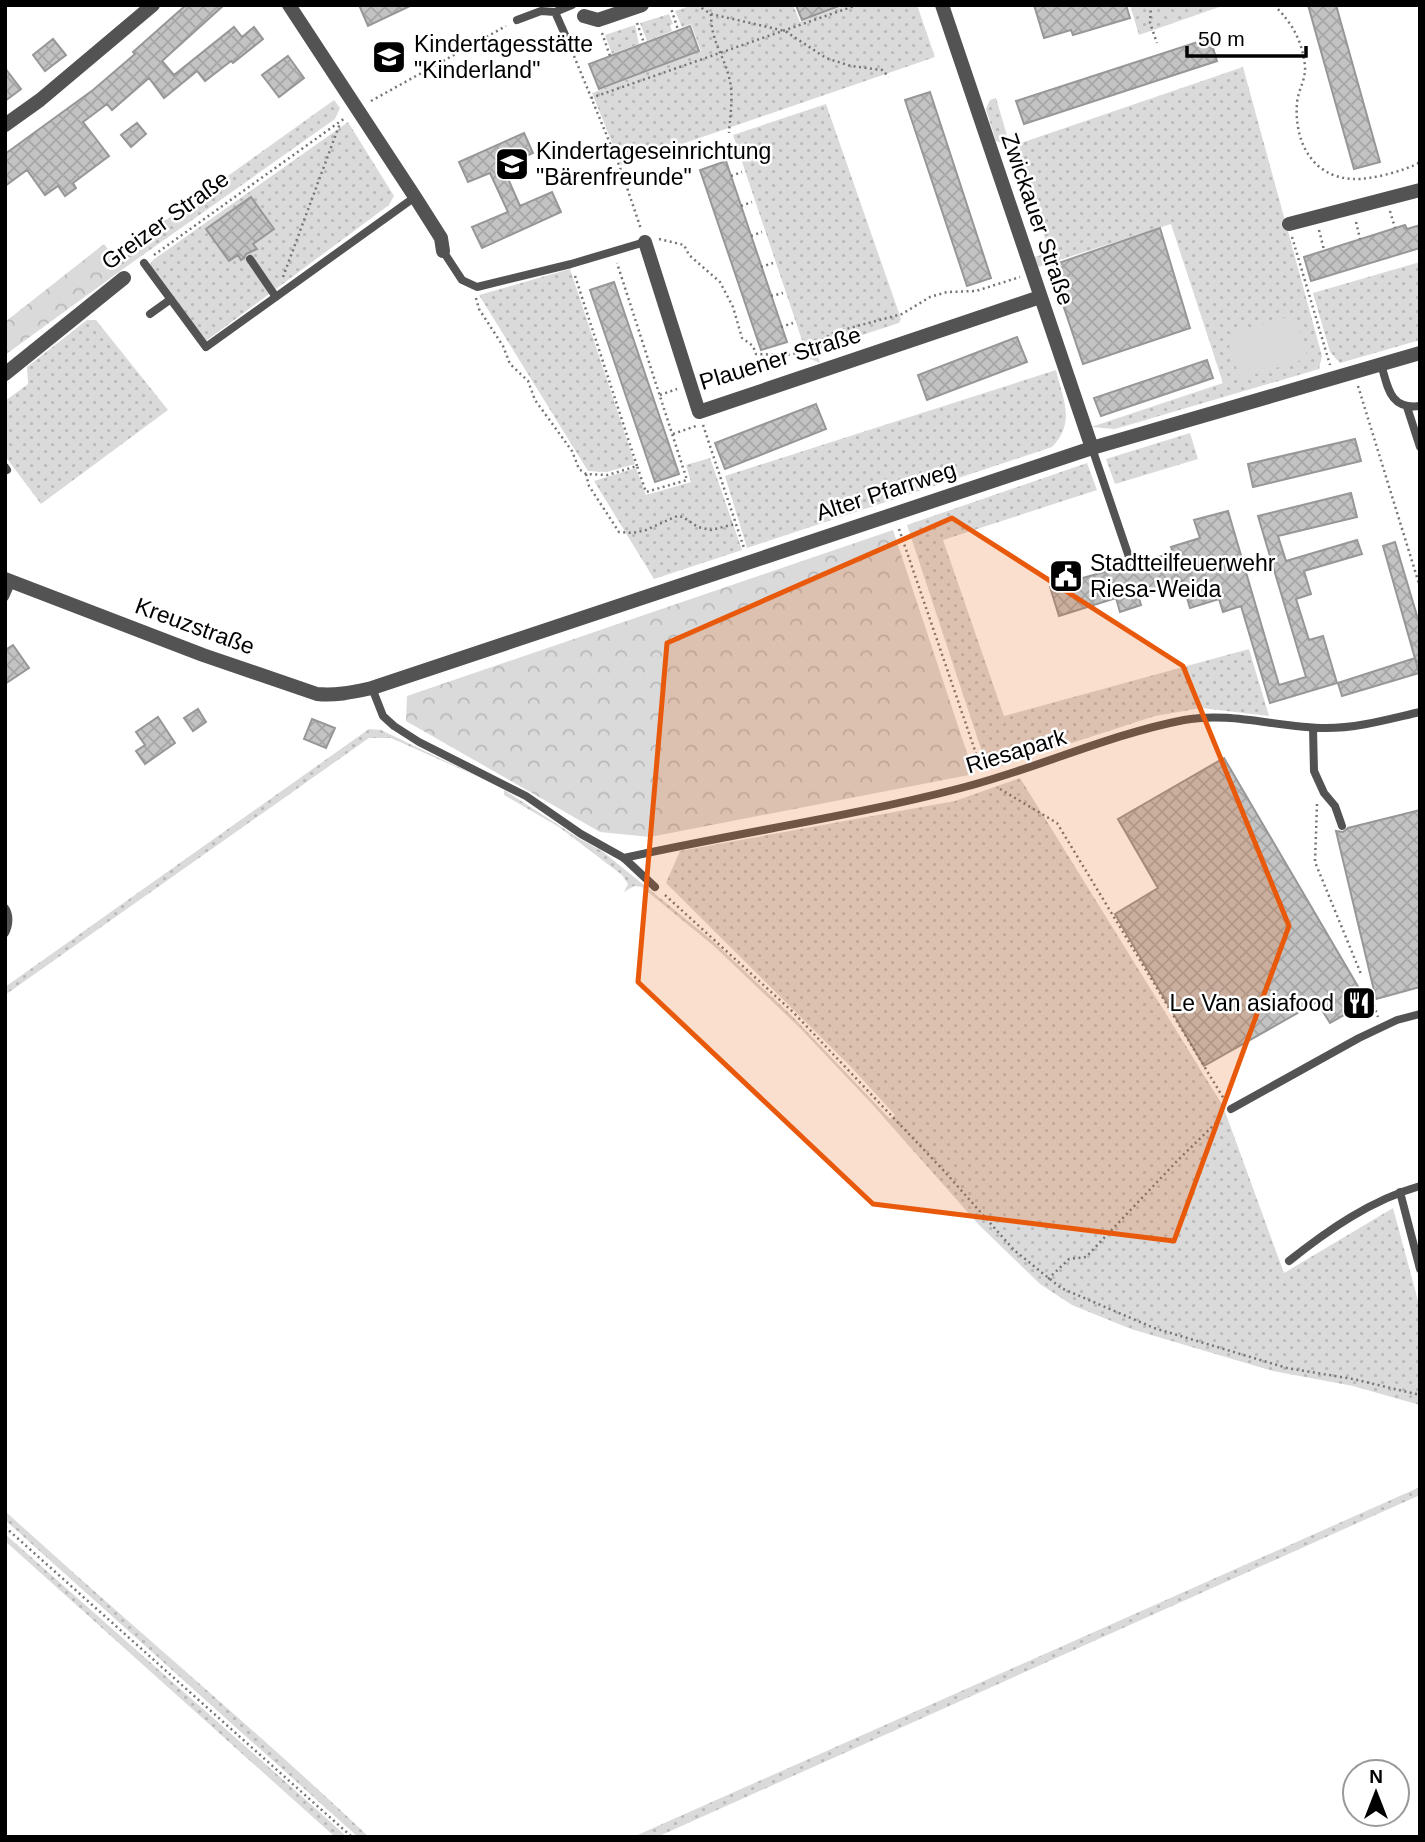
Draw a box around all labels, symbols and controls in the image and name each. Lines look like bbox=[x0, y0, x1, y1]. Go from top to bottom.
scale bar bbox=[1187, 14, 1306, 58]
text: 50 m bbox=[1198, 27, 1245, 50]
place label: Kindertagesstätte "Kinderland" bbox=[414, 31, 593, 83]
school or university icon: Kindertagesstätte "Kinderland" bbox=[370, 38, 408, 76]
street label: Zwickauer Straße bbox=[996, 130, 1080, 308]
place label: Kindertageseinrichtung "Bärenfreunde" bbox=[536, 138, 771, 190]
school or university icon: Kindertageseinrichtung "Bärenfreunde" bbox=[493, 145, 531, 183]
street label: Greizer Straße bbox=[96, 165, 234, 275]
street label: Plauener Straße bbox=[696, 321, 864, 395]
street label: Alter Pfarrweg bbox=[813, 456, 959, 526]
place label: Stadtteilfeuerwehr Riesa-Weida bbox=[1090, 550, 1276, 602]
public building icon: Stadtteilfeuerwehr Riesa-Weida bbox=[1047, 557, 1085, 595]
street label: Kreuzstraße bbox=[132, 592, 258, 660]
street label: Riesapark bbox=[963, 723, 1070, 779]
restaurant icon: Le Van asiafood bbox=[1340, 984, 1378, 1022]
place label: Le Van asiafood bbox=[1169, 990, 1334, 1016]
north arrow bbox=[1341, 1758, 1411, 1828]
text: N bbox=[1369, 1766, 1383, 1787]

